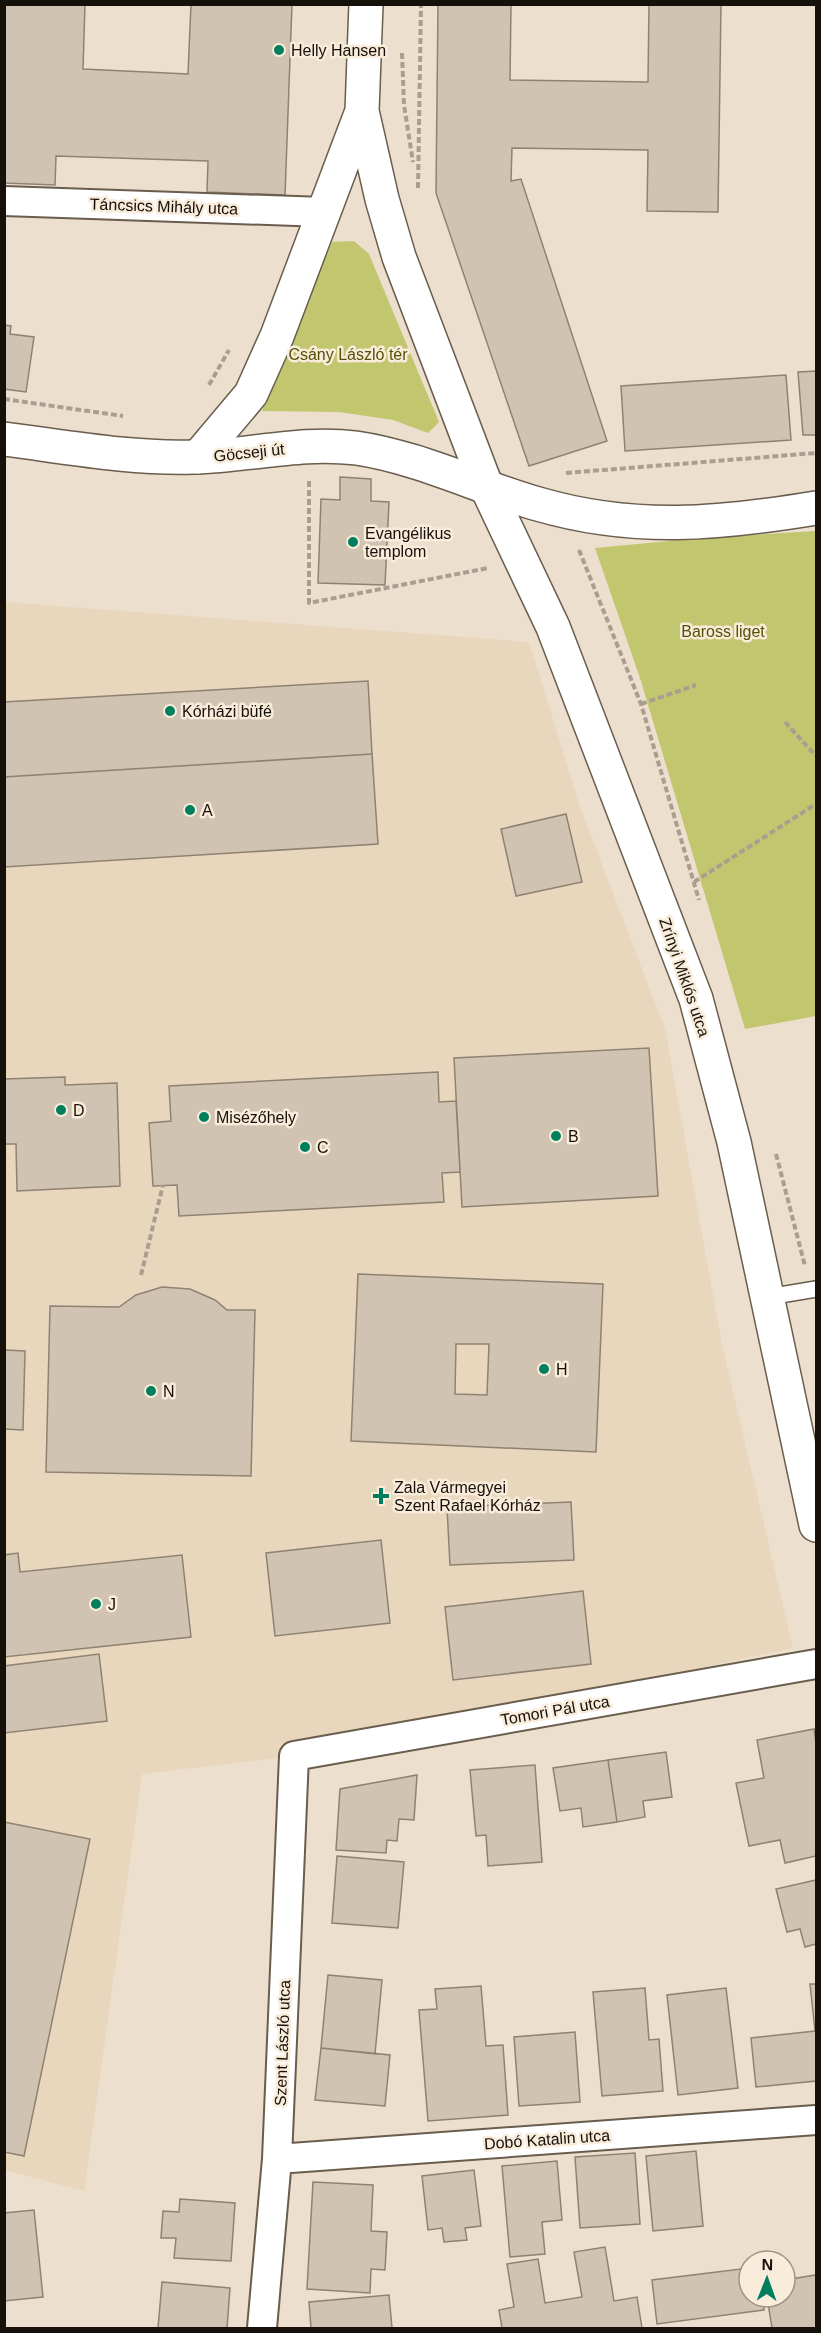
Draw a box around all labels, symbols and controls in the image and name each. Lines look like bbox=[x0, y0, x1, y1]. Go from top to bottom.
place label: Helly Hansen bbox=[291, 42, 386, 59]
marker: Helly Hansen bbox=[272, 43, 286, 57]
street label: Táncsics Mihály utca bbox=[89, 195, 239, 218]
park label: Csány László tér bbox=[288, 346, 408, 363]
street label: Göcseji út bbox=[213, 440, 286, 465]
place label: Evangélikus templom bbox=[365, 525, 451, 560]
marker: Evangélikus templom bbox=[346, 535, 360, 549]
park label: Baross liget bbox=[681, 623, 765, 640]
place label: Kórházi büfé bbox=[182, 703, 272, 720]
marker: Kórházi büfé bbox=[163, 704, 177, 718]
place label: A bbox=[202, 802, 213, 819]
marker: A bbox=[183, 803, 197, 817]
street label: Zrínyi Miklós utca bbox=[656, 916, 713, 1039]
place label: D bbox=[73, 1102, 85, 1119]
marker: D bbox=[54, 1103, 68, 1117]
place label: Misézőhely bbox=[216, 1109, 296, 1126]
marker: Misézőhely bbox=[197, 1110, 211, 1124]
place label: B bbox=[568, 1128, 579, 1145]
marker: B bbox=[549, 1129, 563, 1143]
place label: C bbox=[317, 1139, 329, 1156]
marker: C bbox=[298, 1140, 312, 1154]
place label: H bbox=[556, 1361, 568, 1378]
marker: H bbox=[537, 1362, 551, 1376]
place label: N bbox=[163, 1383, 175, 1400]
marker: N bbox=[144, 1384, 158, 1398]
place label: Zala Vármegyei Szent Rafael Kórház bbox=[394, 1479, 541, 1514]
marker: Zala Vármegyei Szent Rafael Kórház bbox=[372, 1487, 390, 1505]
place label: J bbox=[108, 1596, 116, 1613]
marker: J bbox=[89, 1597, 103, 1611]
street label: Tomori Pál utca bbox=[499, 1693, 611, 1728]
street label: Szent László utca bbox=[272, 1980, 293, 2106]
street label: Dobó Katalin utca bbox=[483, 2127, 611, 2152]
north arrow bbox=[737, 2249, 797, 2309]
text: N bbox=[761, 2256, 773, 2273]

